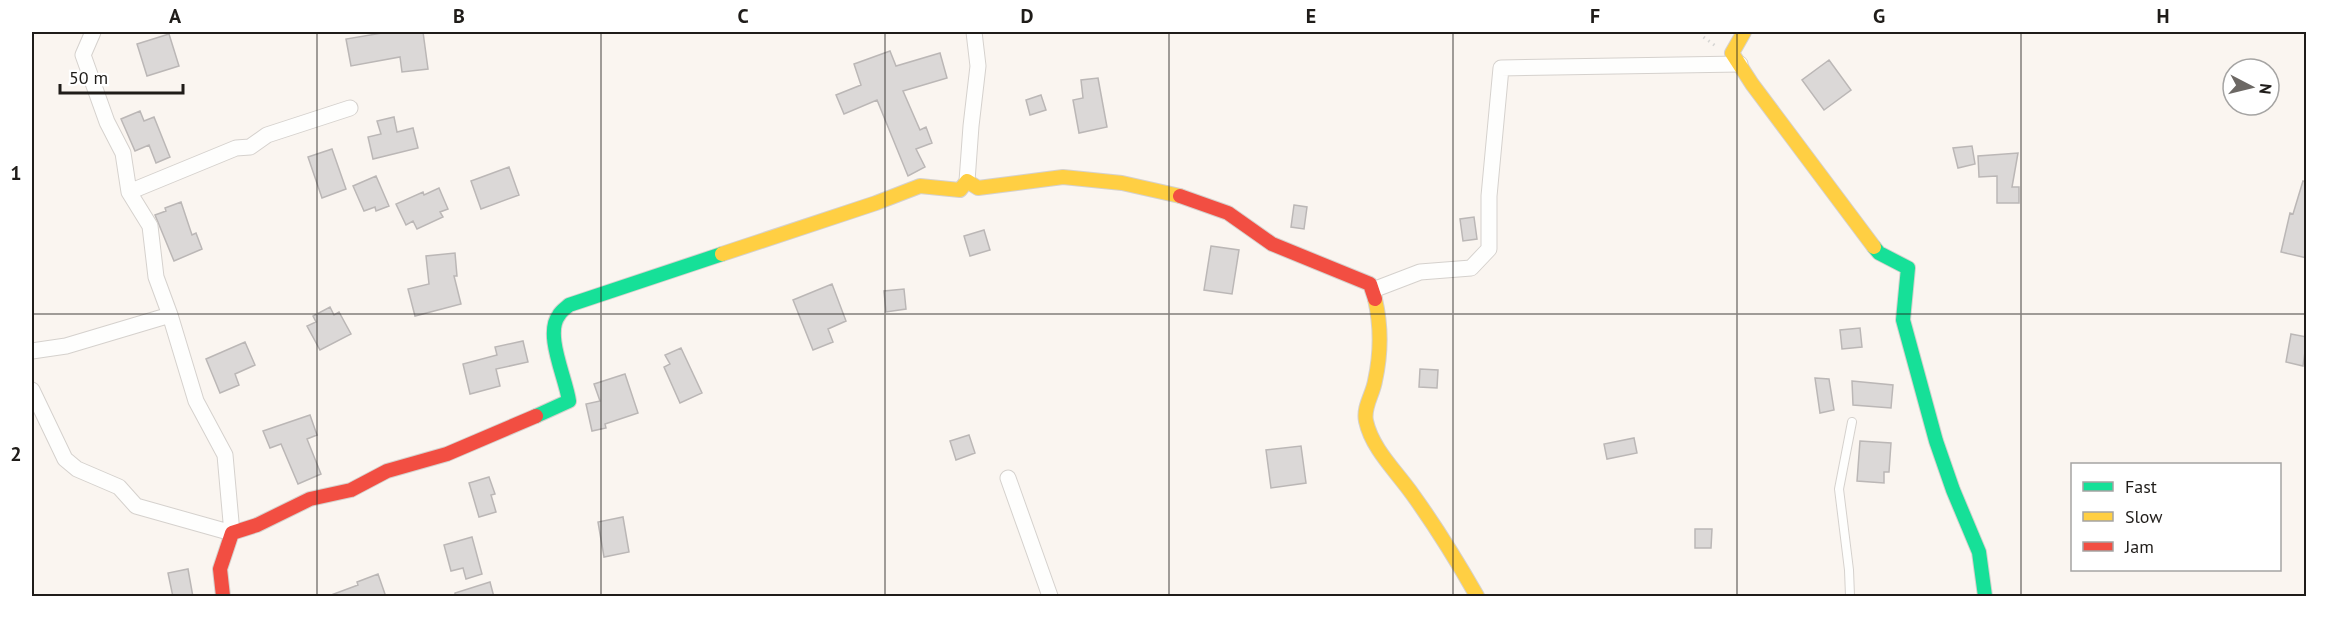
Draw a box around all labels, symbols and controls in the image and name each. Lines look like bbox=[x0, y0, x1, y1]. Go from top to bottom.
text: A bbox=[169, 3, 182, 29]
text: B bbox=[453, 3, 465, 29]
text: C bbox=[737, 3, 749, 29]
text: D bbox=[1021, 3, 1034, 29]
text: E bbox=[1306, 3, 1316, 29]
text: F bbox=[1590, 3, 1600, 29]
text: G bbox=[1873, 3, 1885, 29]
text: H bbox=[2156, 3, 2170, 29]
scale bar bbox=[60, 57, 183, 95]
north arrow bbox=[2221, 57, 2281, 117]
text: 50 m bbox=[69, 66, 108, 89]
text: N bbox=[2255, 82, 2276, 95]
text: 1 bbox=[10, 160, 22, 186]
text: 2 bbox=[10, 441, 22, 467]
legend bbox=[2071, 463, 2281, 571]
text: Fast bbox=[2125, 475, 2157, 498]
text: Slow bbox=[2125, 505, 2163, 528]
text: Jam bbox=[2124, 535, 2154, 558]

